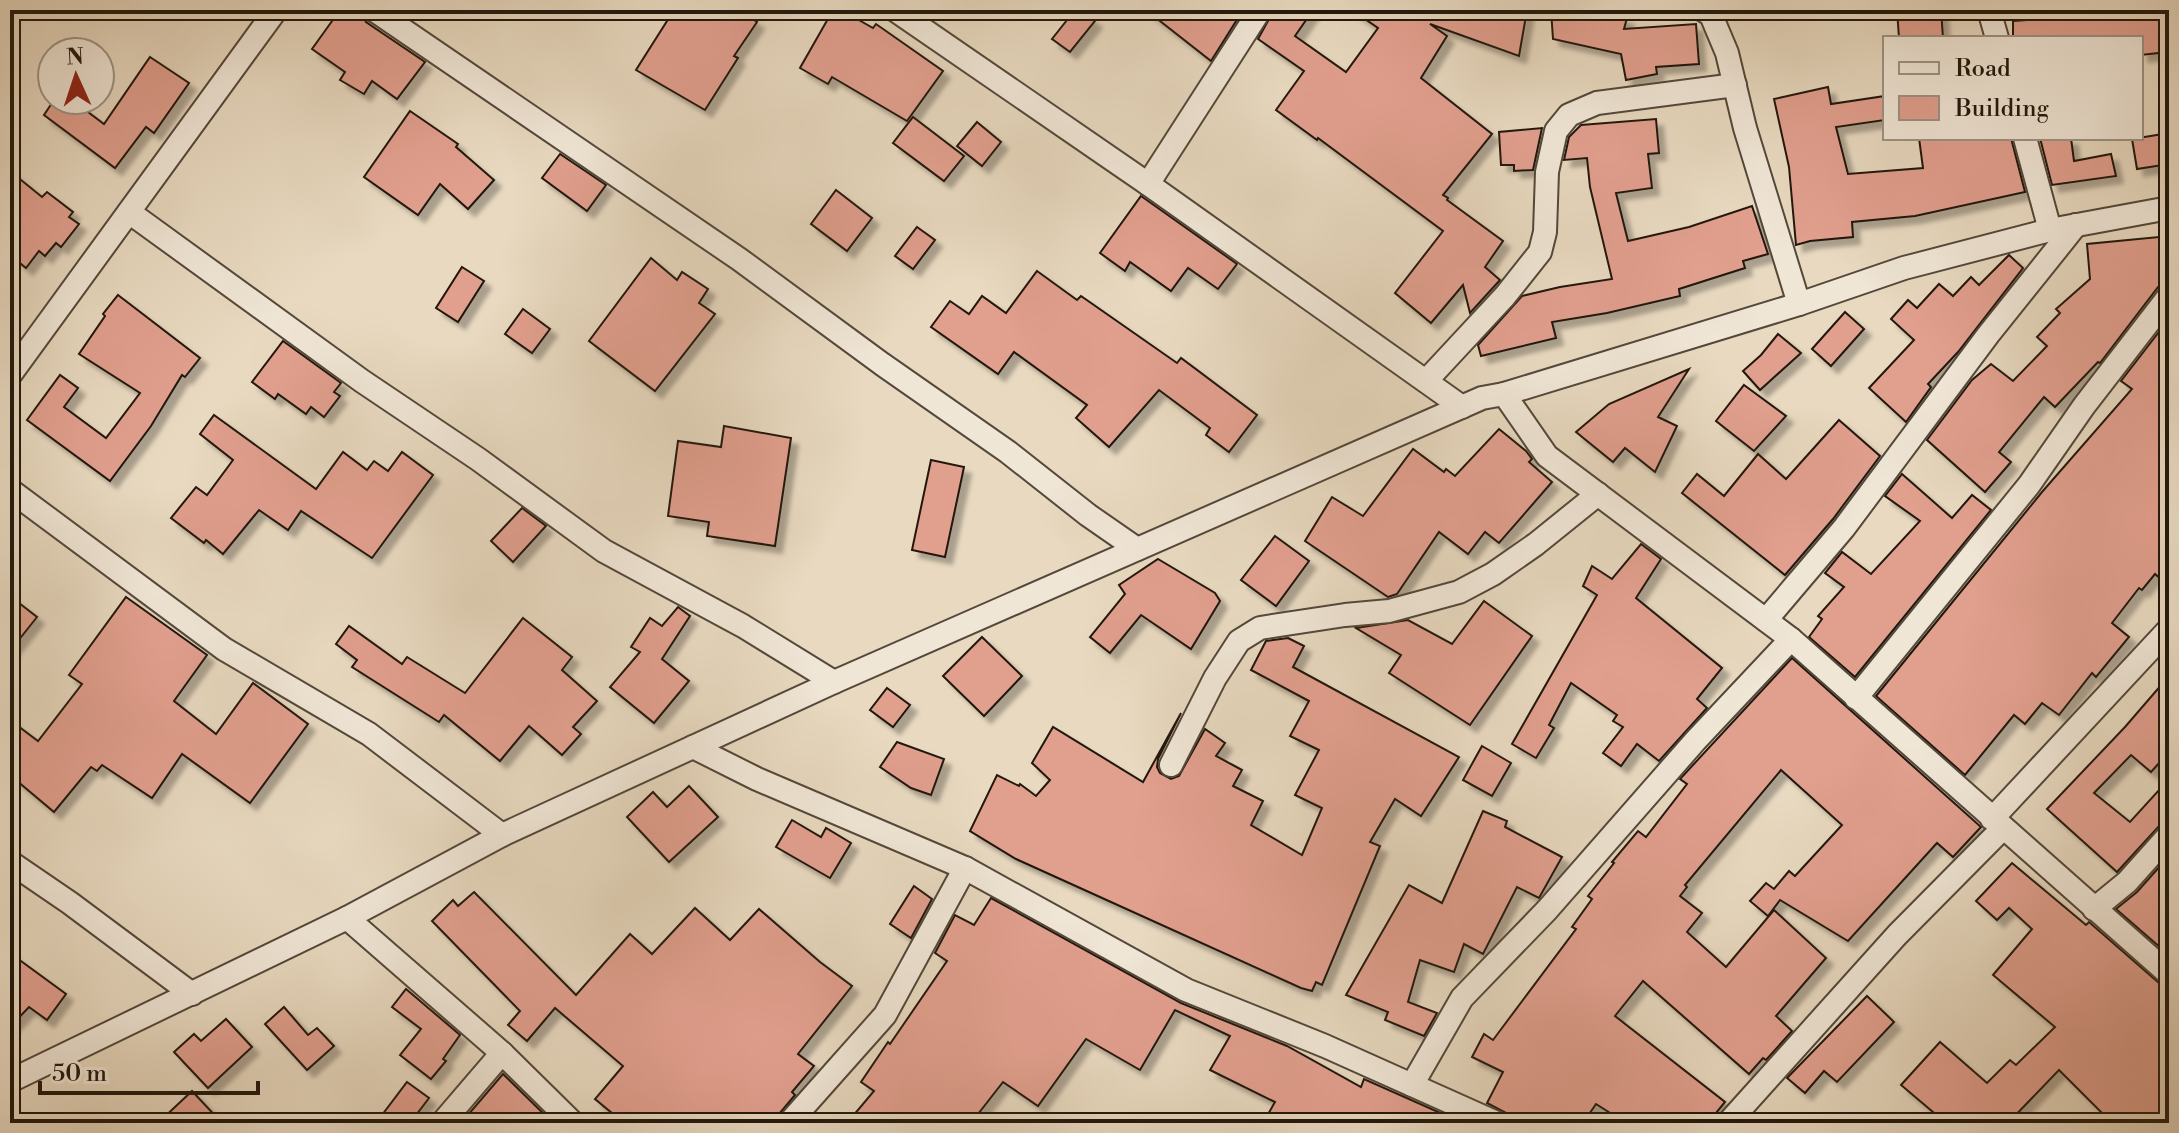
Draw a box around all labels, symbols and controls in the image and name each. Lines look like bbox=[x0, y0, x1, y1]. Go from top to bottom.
north arrow bbox=[36, 36, 116, 116]
legend bbox=[1883, 36, 2143, 140]
text: N bbox=[66, 44, 85, 71]
text: Road bbox=[1955, 54, 2011, 84]
text: Building bbox=[1954, 94, 2049, 124]
scale bar bbox=[40, 1045, 258, 1095]
text: 50 m bbox=[52, 1059, 107, 1089]

